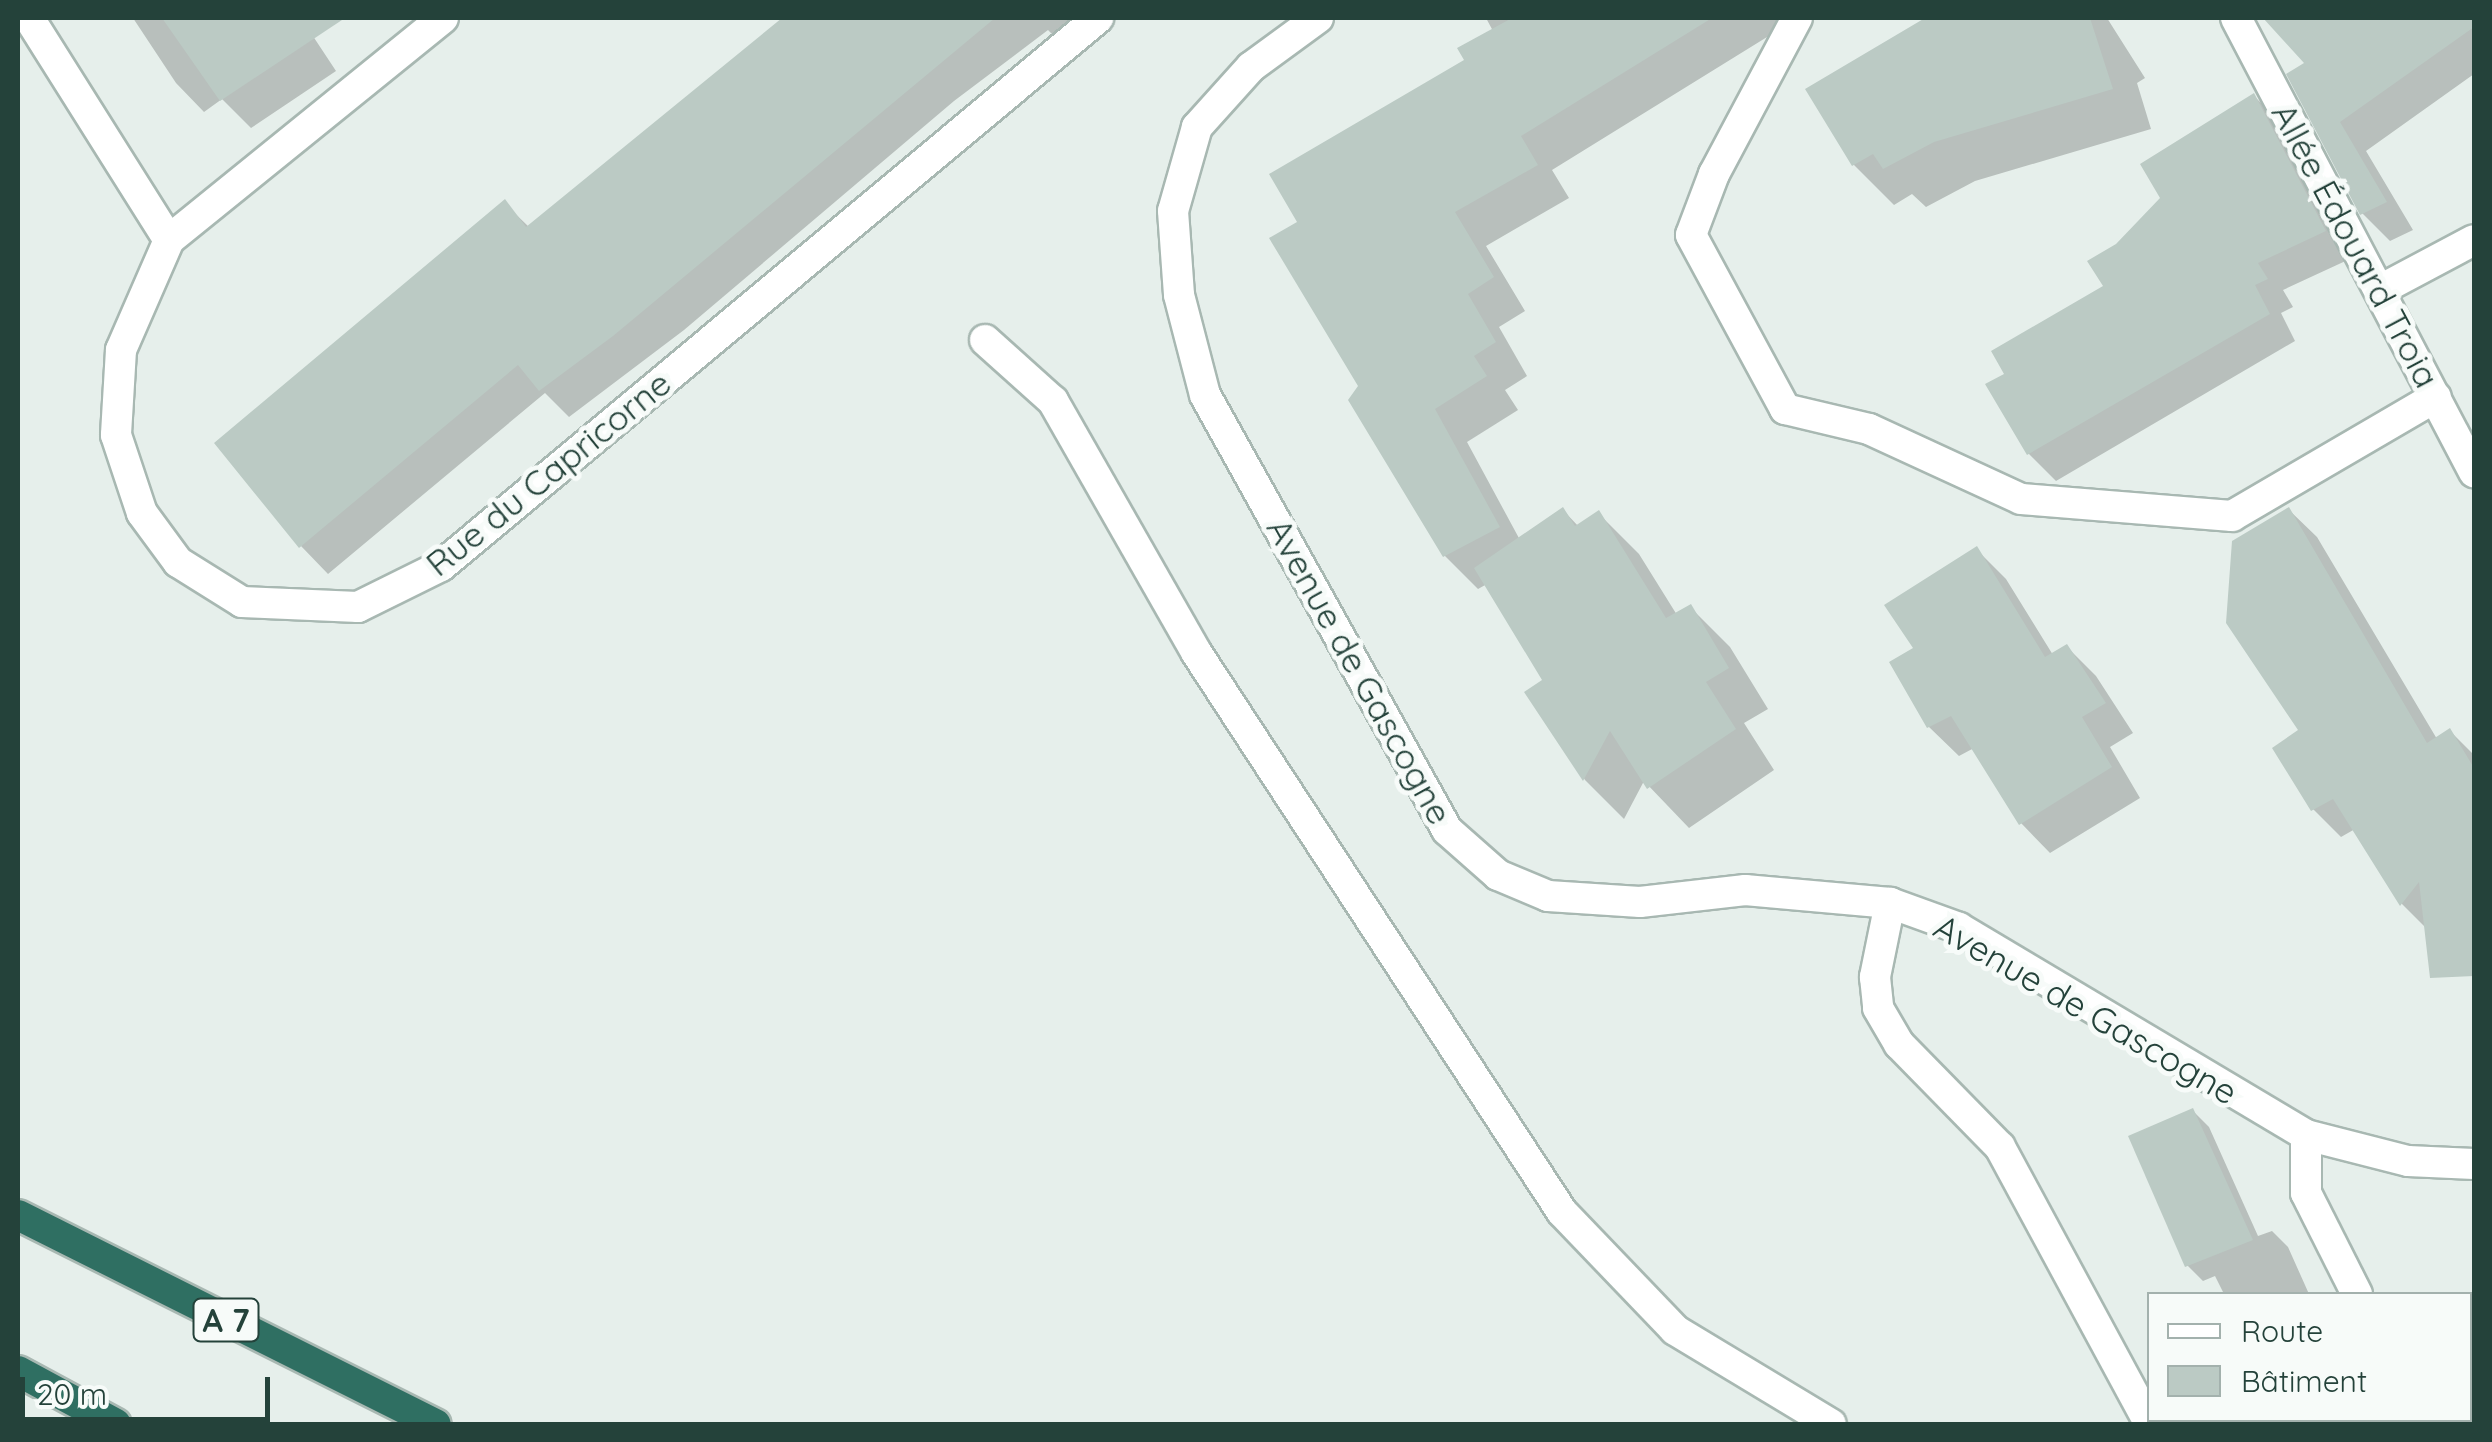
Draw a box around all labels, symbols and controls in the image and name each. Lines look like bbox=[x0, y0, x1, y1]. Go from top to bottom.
street label: Allée Édouard Troia bbox=[2263, 96, 2449, 394]
street label: Rue du Capricorne bbox=[417, 361, 679, 585]
street label: Avenue de Gascogne bbox=[1258, 511, 1462, 831]
street label: Avenue de Gascogne bbox=[1927, 905, 2245, 1113]
legend bbox=[2147, 1292, 2472, 1422]
road number: A 7 bbox=[191, 1293, 261, 1347]
text: Route bbox=[2241, 1312, 2323, 1350]
scale bar bbox=[25, 1357, 275, 1419]
text: Bâtiment bbox=[2241, 1362, 2367, 1400]
text: 20 m bbox=[37, 1375, 107, 1413]

